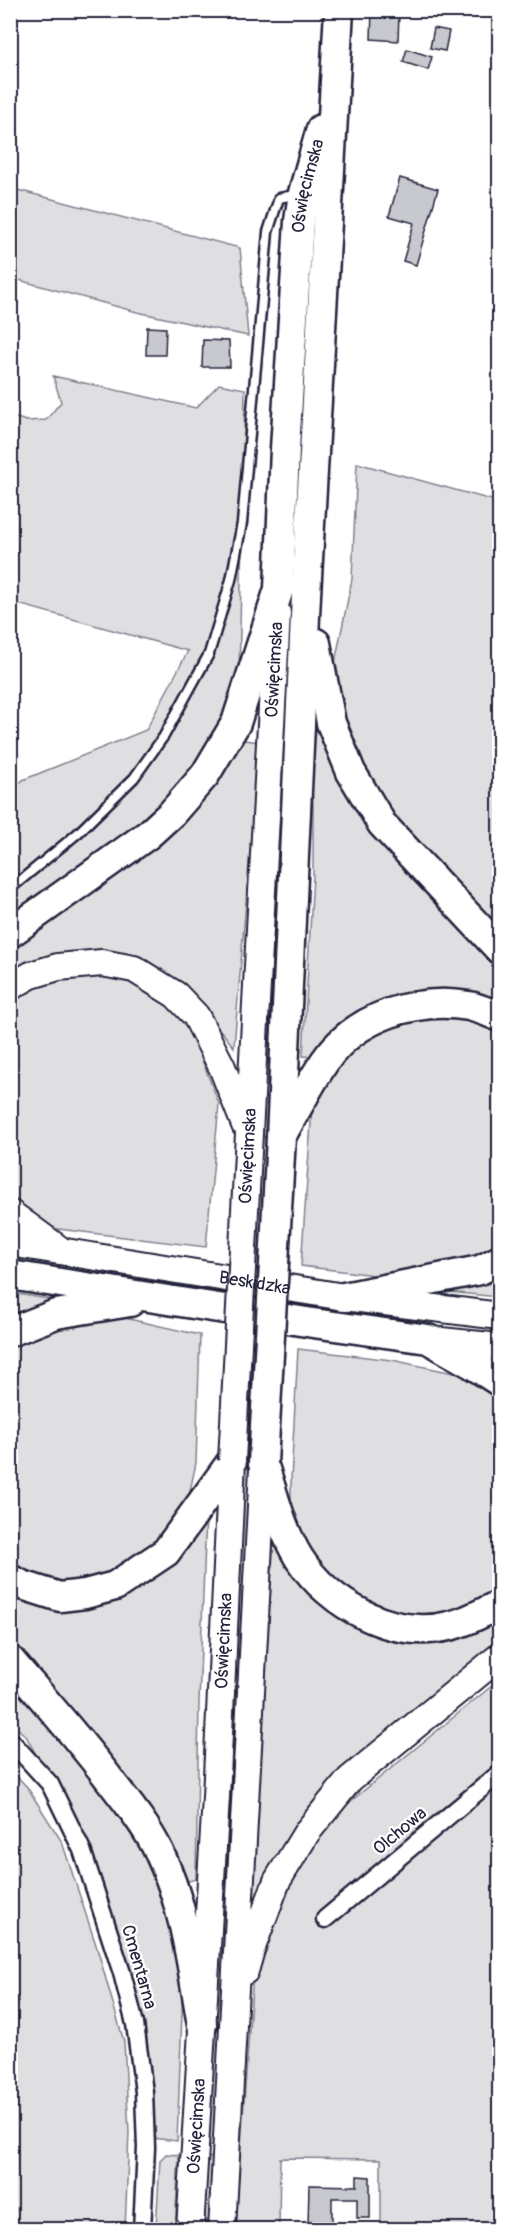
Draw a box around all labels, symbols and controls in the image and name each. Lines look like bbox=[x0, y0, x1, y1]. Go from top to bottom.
street label: Oświęcimska bbox=[287, 136, 329, 234]
street label: Oświęcimska bbox=[260, 621, 288, 718]
street label: Oświęcimska bbox=[234, 1107, 262, 1205]
street label: Beskidzka bbox=[217, 1265, 292, 1300]
street label: Oświęcimska bbox=[210, 1592, 237, 1689]
street label: Olchowa bbox=[368, 1802, 432, 1860]
street label: Cmentarna bbox=[116, 1922, 162, 2012]
street label: Oświęcimska bbox=[182, 2078, 211, 2175]

